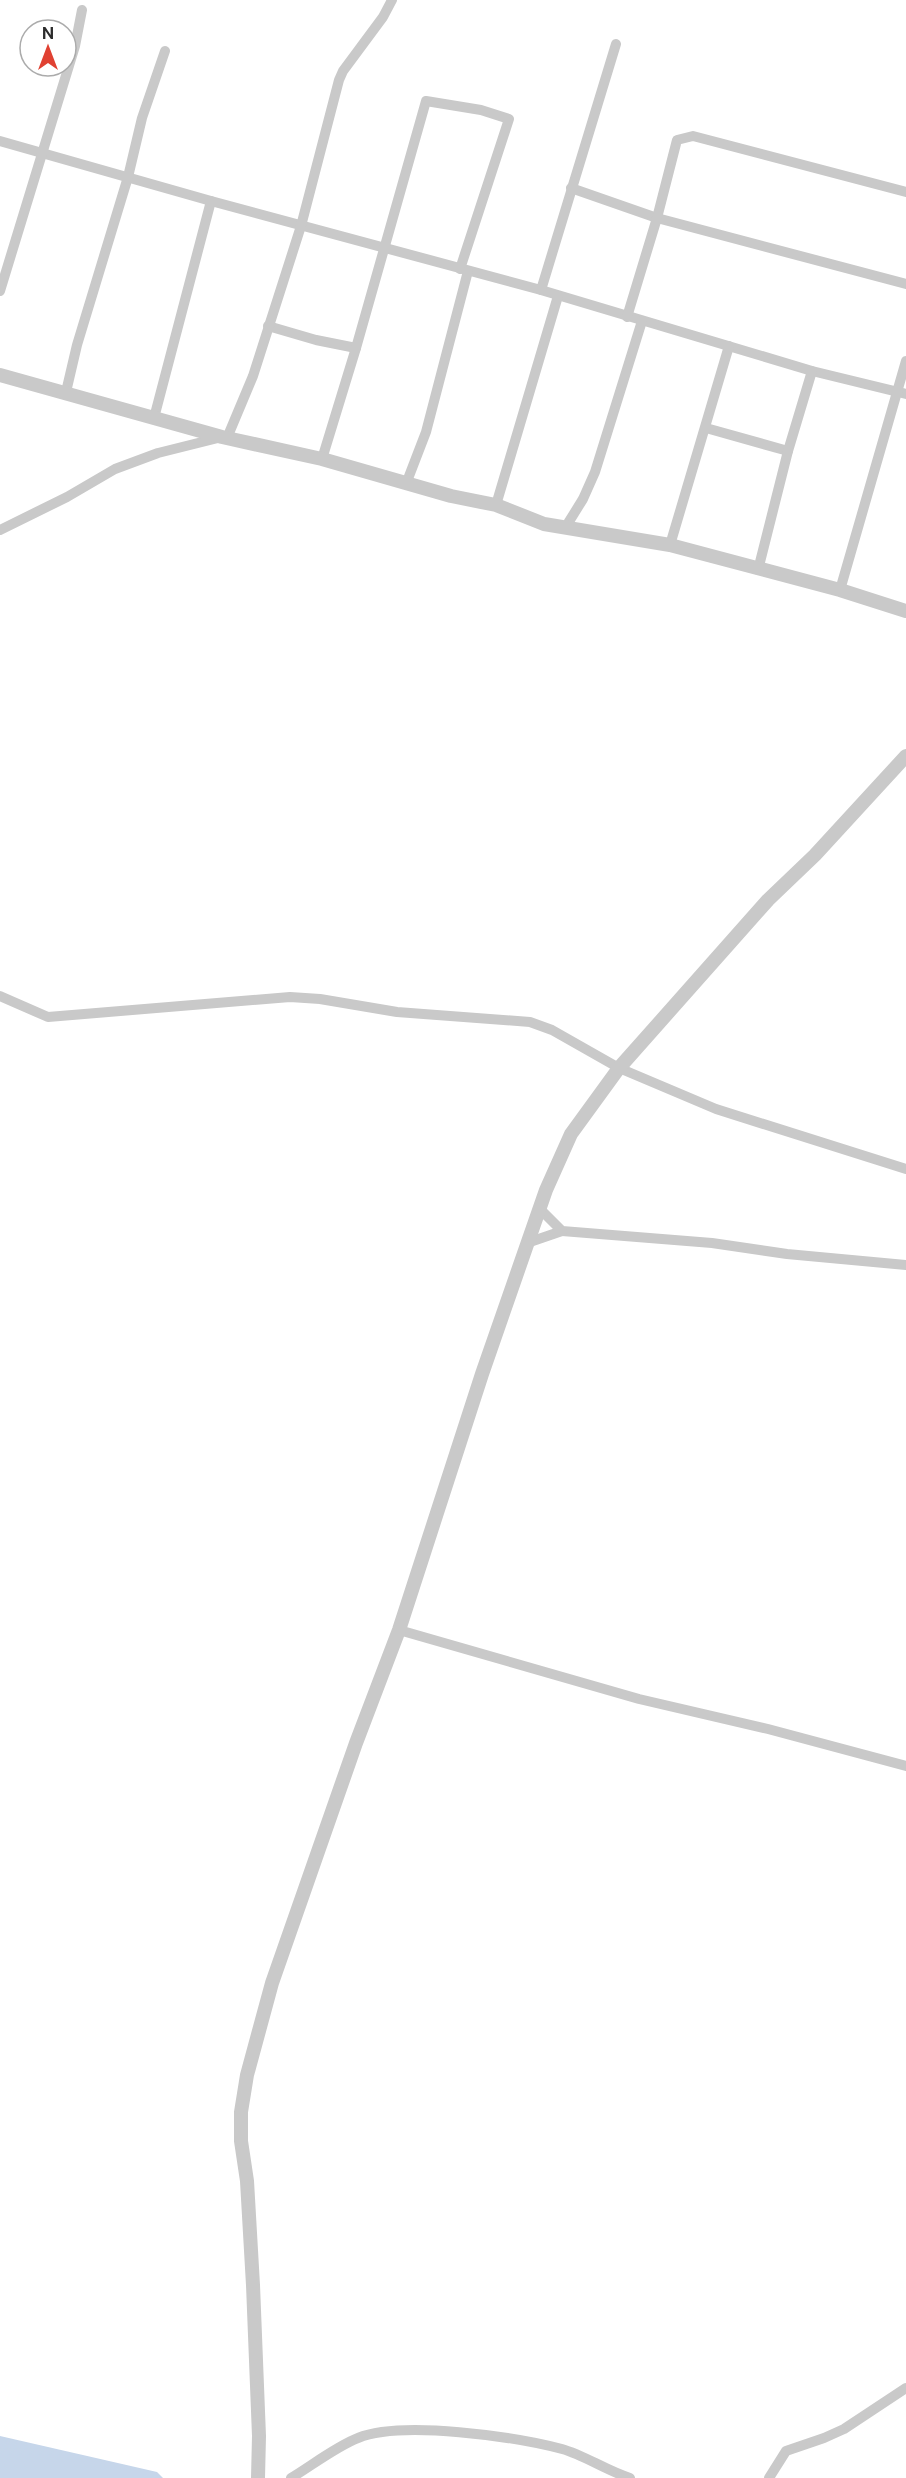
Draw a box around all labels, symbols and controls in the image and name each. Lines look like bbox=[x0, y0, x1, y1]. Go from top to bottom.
north arrow bbox=[18, 18, 78, 78]
text: N bbox=[42, 24, 54, 43]

